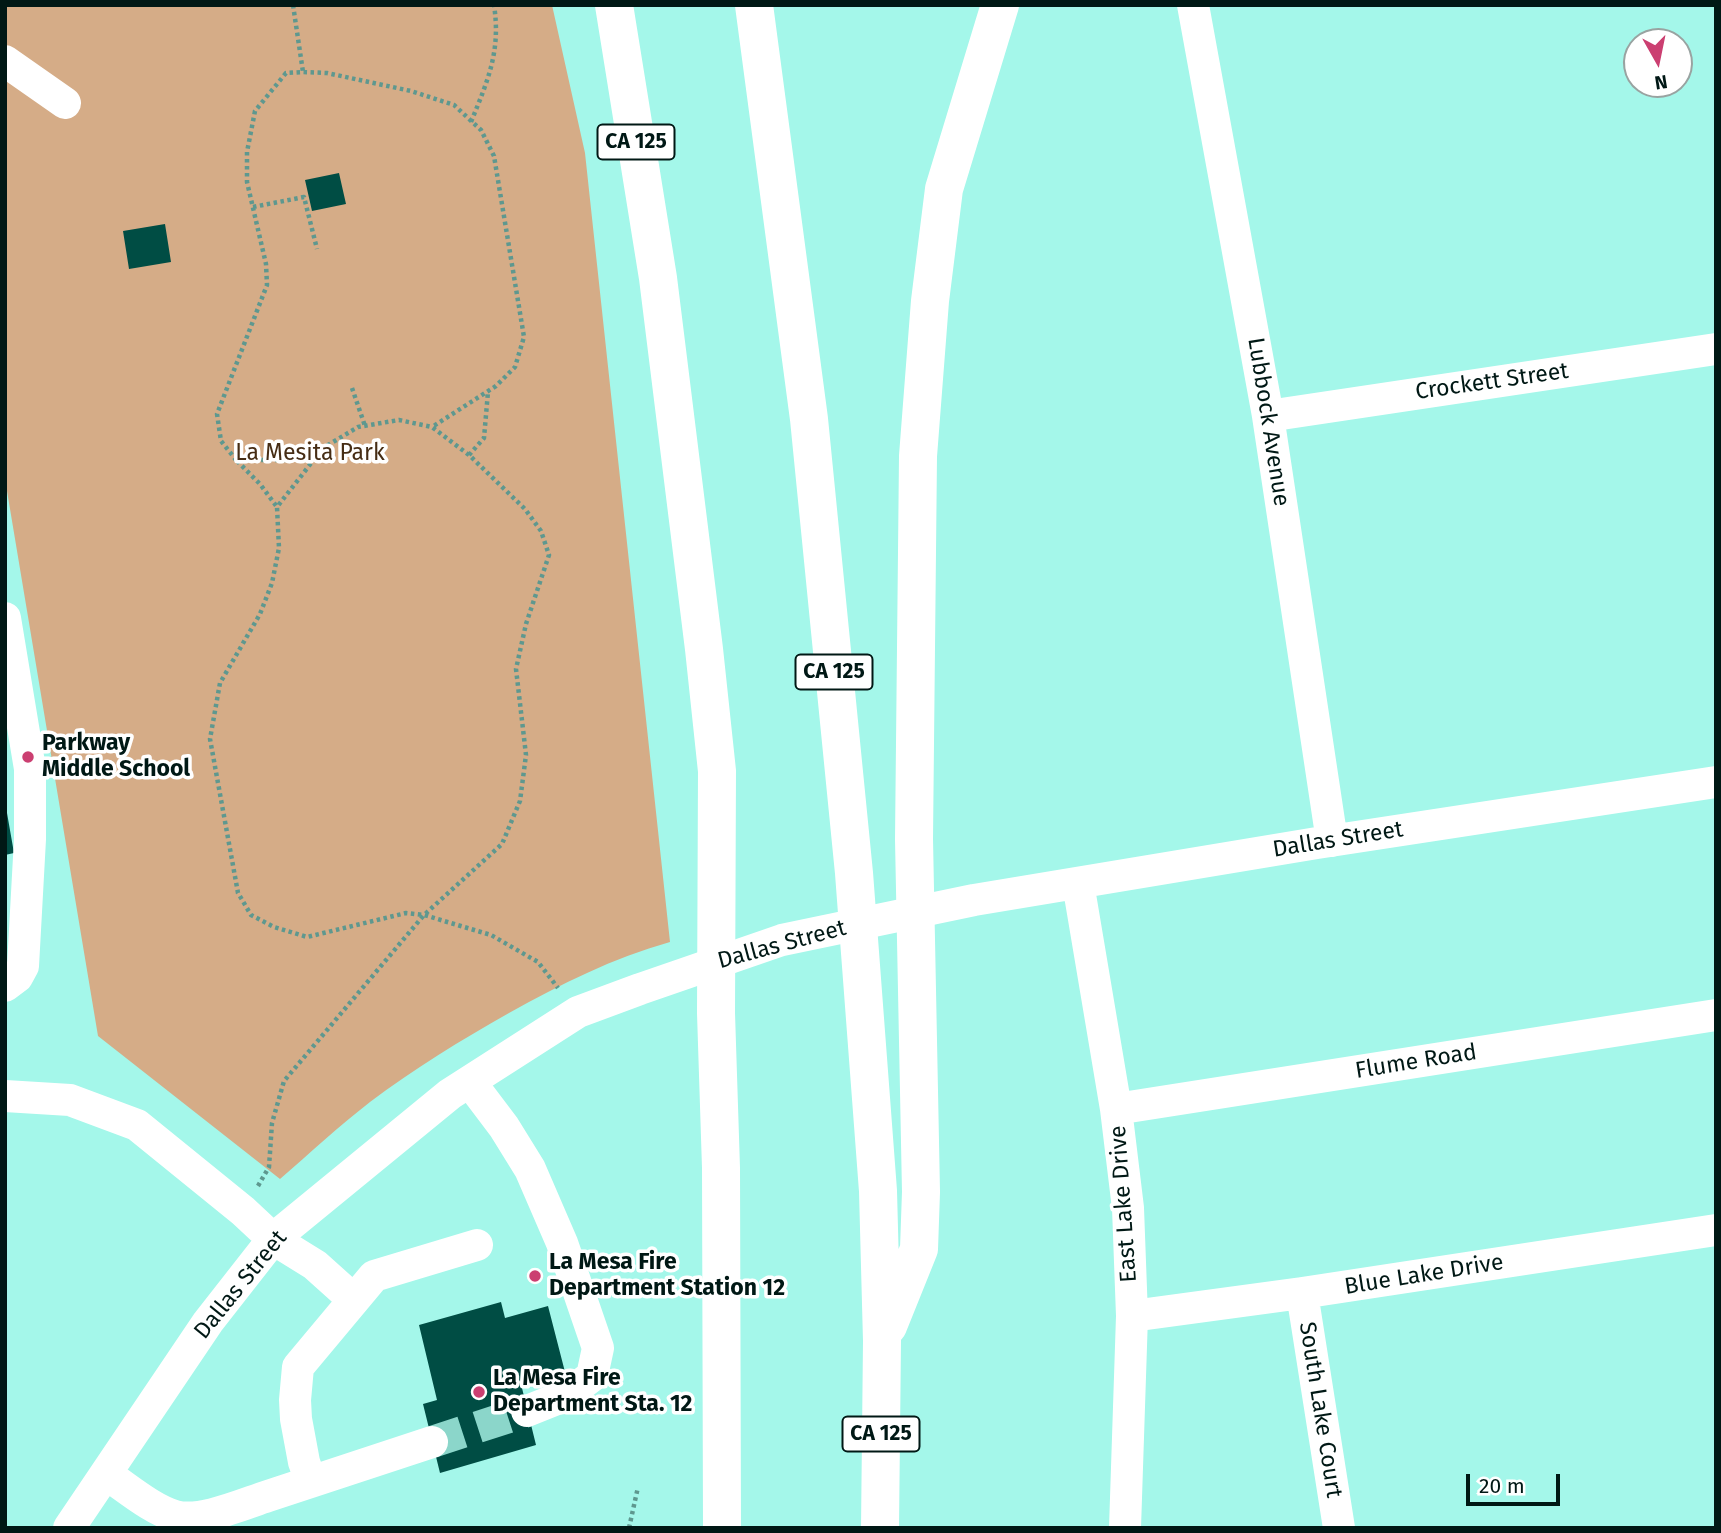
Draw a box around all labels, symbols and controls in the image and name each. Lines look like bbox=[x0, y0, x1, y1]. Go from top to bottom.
north arrow bbox=[1623, 28, 1693, 98]
text: N bbox=[1653, 70, 1669, 95]
road number: CA 125 bbox=[598, 124, 674, 160]
street label: Lubbock Avenue bbox=[1241, 336, 1295, 508]
street label: Crockett Street bbox=[1414, 358, 1570, 406]
park label: La Mesita Park bbox=[235, 440, 385, 468]
road number: CA 125 bbox=[796, 654, 872, 690]
place label: Parkway Middle School bbox=[42, 730, 190, 784]
marker: Parkway Middle School bbox=[20, 749, 36, 765]
street label: Dallas Street bbox=[1271, 816, 1405, 864]
street label: Dallas Street bbox=[715, 915, 849, 975]
street label: Flume Road bbox=[1353, 1039, 1479, 1085]
street label: East Lake Drive bbox=[1105, 1125, 1143, 1283]
street label: Dallas Street bbox=[189, 1225, 293, 1345]
place label: La Mesa Fire Department Station 12 bbox=[549, 1249, 785, 1303]
street label: Blue Lake Drive bbox=[1343, 1249, 1505, 1301]
marker: La Mesa Fire Department Station 12 bbox=[527, 1268, 543, 1284]
street label: South Lake Court bbox=[1292, 1320, 1348, 1500]
place label: La Mesa Fire Department Sta. 12 bbox=[493, 1365, 693, 1419]
marker: La Mesa Fire Department Sta. 12 bbox=[471, 1384, 487, 1400]
road number: CA 125 bbox=[842, 1416, 920, 1452]
scale bar bbox=[1469, 1460, 1564, 1504]
text: 20 m bbox=[1479, 1473, 1525, 1499]

